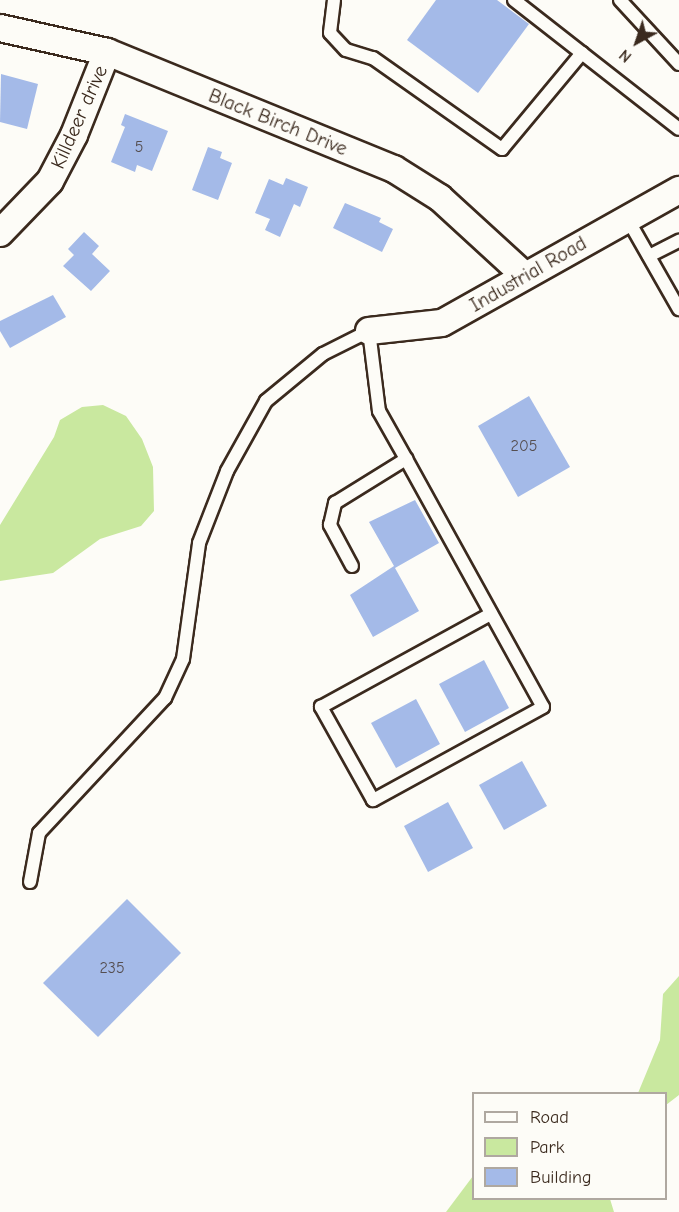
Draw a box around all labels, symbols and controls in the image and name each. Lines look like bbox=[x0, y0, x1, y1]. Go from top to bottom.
north arrow bbox=[607, 12, 667, 72]
text: N bbox=[616, 46, 635, 66]
street label: Killdeer drive bbox=[46, 61, 112, 173]
street label: Black Birch Drive bbox=[205, 83, 351, 161]
house number: 5 bbox=[135, 137, 143, 157]
street label: Industrial Road bbox=[465, 231, 591, 317]
house number: 205 bbox=[511, 436, 537, 456]
house number: 235 bbox=[99, 958, 125, 978]
legend bbox=[472, 1092, 667, 1200]
text: Road bbox=[530, 1107, 569, 1128]
text: Park bbox=[530, 1137, 564, 1158]
text: Building bbox=[530, 1167, 592, 1188]

